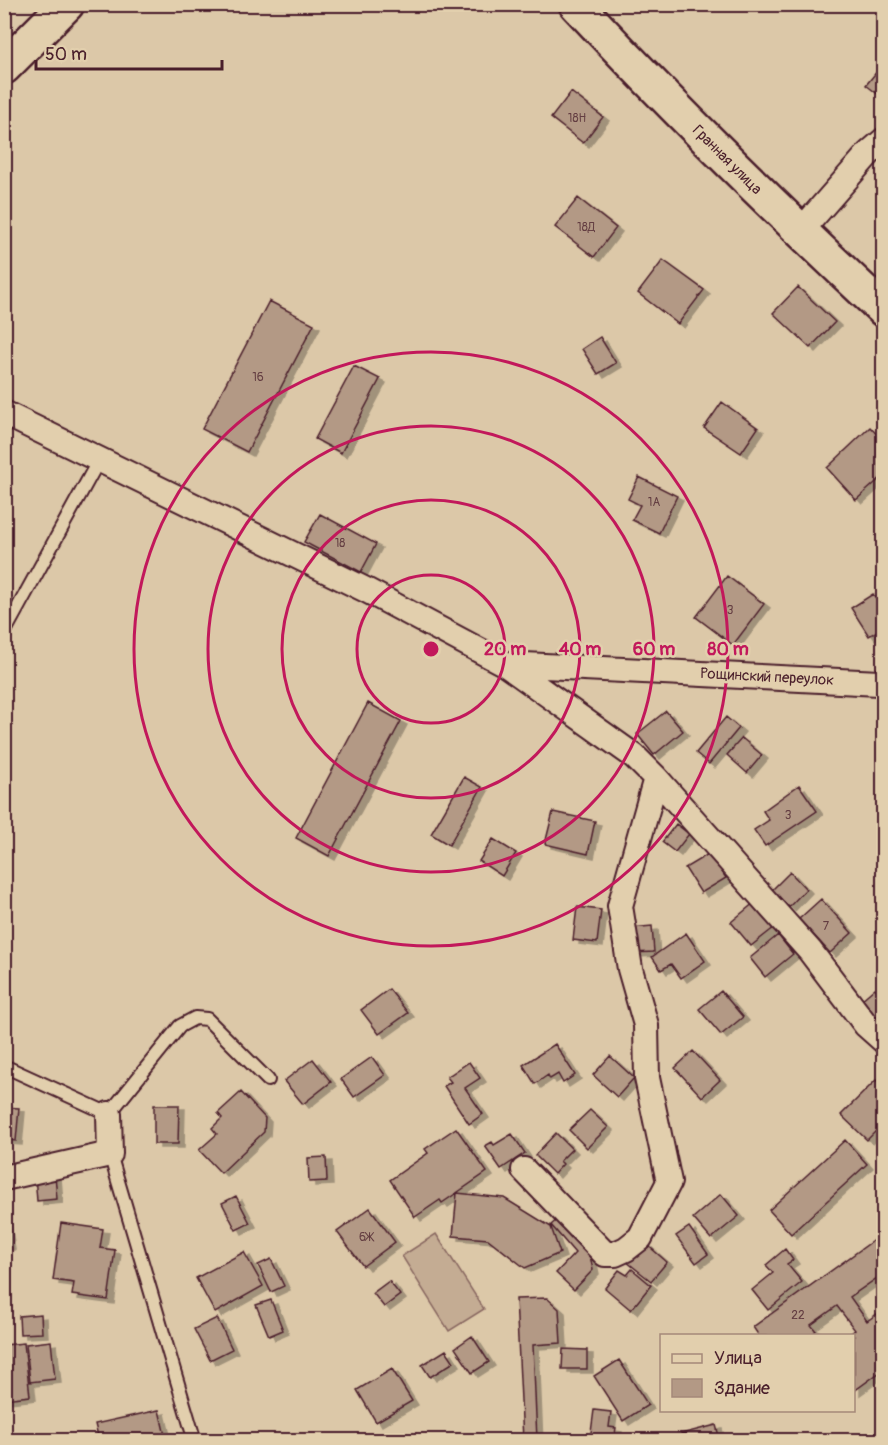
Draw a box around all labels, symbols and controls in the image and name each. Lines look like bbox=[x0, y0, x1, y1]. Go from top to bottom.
scale bar bbox=[36, 33, 222, 71]
text: 50 m bbox=[45, 43, 87, 66]
house number: 18Н bbox=[568, 111, 587, 126]
street label: Гранная улица bbox=[688, 121, 766, 199]
house number: 18Д bbox=[577, 220, 596, 235]
house number: 16 bbox=[252, 370, 264, 385]
house number: 1А bbox=[648, 495, 660, 510]
house number: 18 bbox=[335, 536, 345, 551]
house number: 3 bbox=[727, 603, 734, 618]
text: 20 m bbox=[484, 638, 526, 661]
text: 40 m bbox=[559, 638, 601, 661]
text: 60 m bbox=[633, 638, 675, 661]
text: 80 m bbox=[707, 638, 749, 661]
centre of rings bbox=[421, 639, 441, 659]
street label: Рощинский переулок bbox=[700, 664, 835, 690]
house number: 3 bbox=[785, 808, 792, 823]
house number: 7 bbox=[823, 919, 830, 934]
house number: 6Ж bbox=[359, 1230, 375, 1245]
house number: 22 bbox=[791, 1308, 805, 1323]
legend bbox=[660, 1334, 855, 1412]
text: Улица bbox=[714, 1347, 762, 1370]
text: Здание bbox=[714, 1377, 770, 1400]

